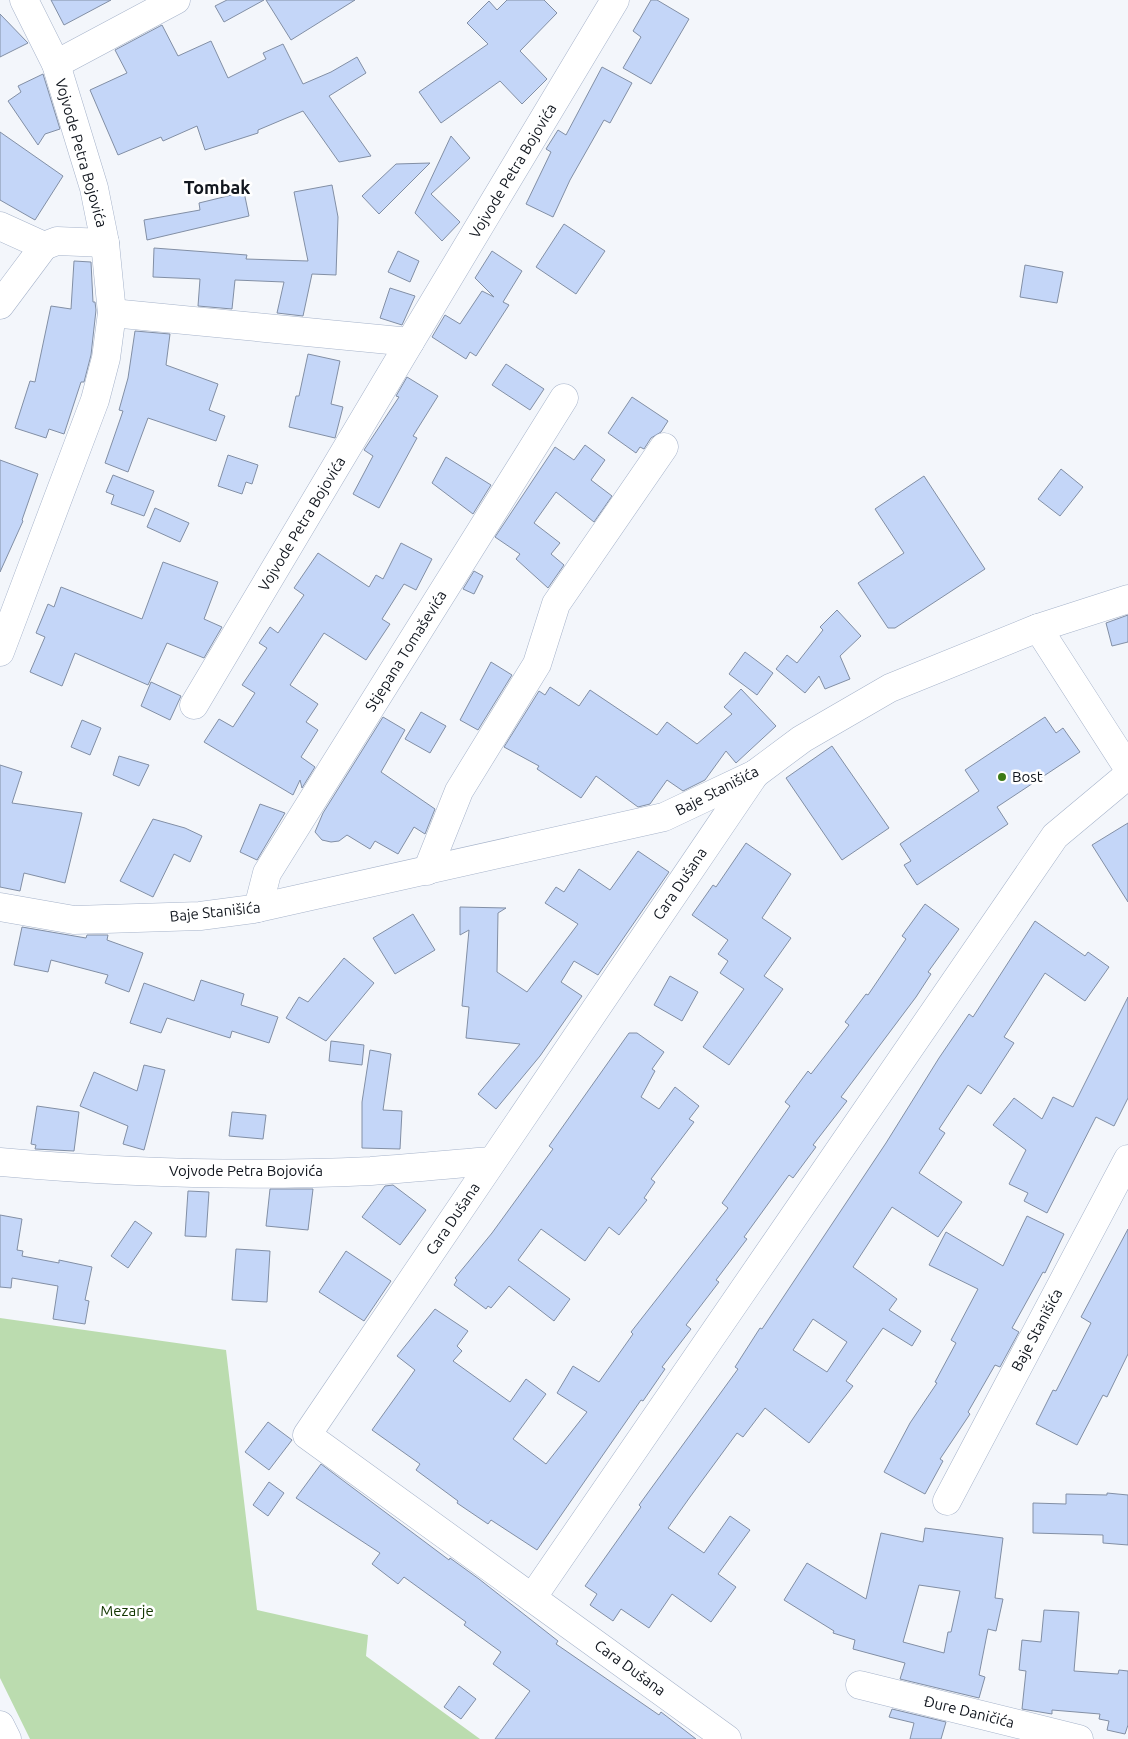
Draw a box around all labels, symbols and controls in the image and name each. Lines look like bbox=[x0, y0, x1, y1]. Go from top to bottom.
street label: Vojvode Petra Bojovića bbox=[52, 77, 111, 229]
street label: Vojvode Petra Bojovića bbox=[466, 100, 559, 241]
district label: Tombak bbox=[184, 177, 250, 197]
street label: Vojvode Petra Bojovića bbox=[255, 453, 348, 594]
street label: Stjepana Tomaševića bbox=[361, 587, 450, 714]
street label: Baje Stanišića bbox=[672, 762, 761, 819]
place label: Bost bbox=[1012, 768, 1043, 785]
marker: Bost bbox=[996, 771, 1008, 783]
street label: Cara Dušana bbox=[649, 844, 710, 923]
street label: Baje Stanišića bbox=[169, 898, 261, 925]
street label: Vojvode Petra Bojovića bbox=[169, 1162, 323, 1179]
street label: Cara Dušana bbox=[422, 1179, 483, 1258]
street label: Baje Stanišića bbox=[1008, 1286, 1065, 1374]
park label: Mezarje bbox=[100, 1602, 154, 1619]
street label: Cara Dušana bbox=[592, 1636, 669, 1699]
street label: Đure Daničića bbox=[922, 1692, 1016, 1731]

